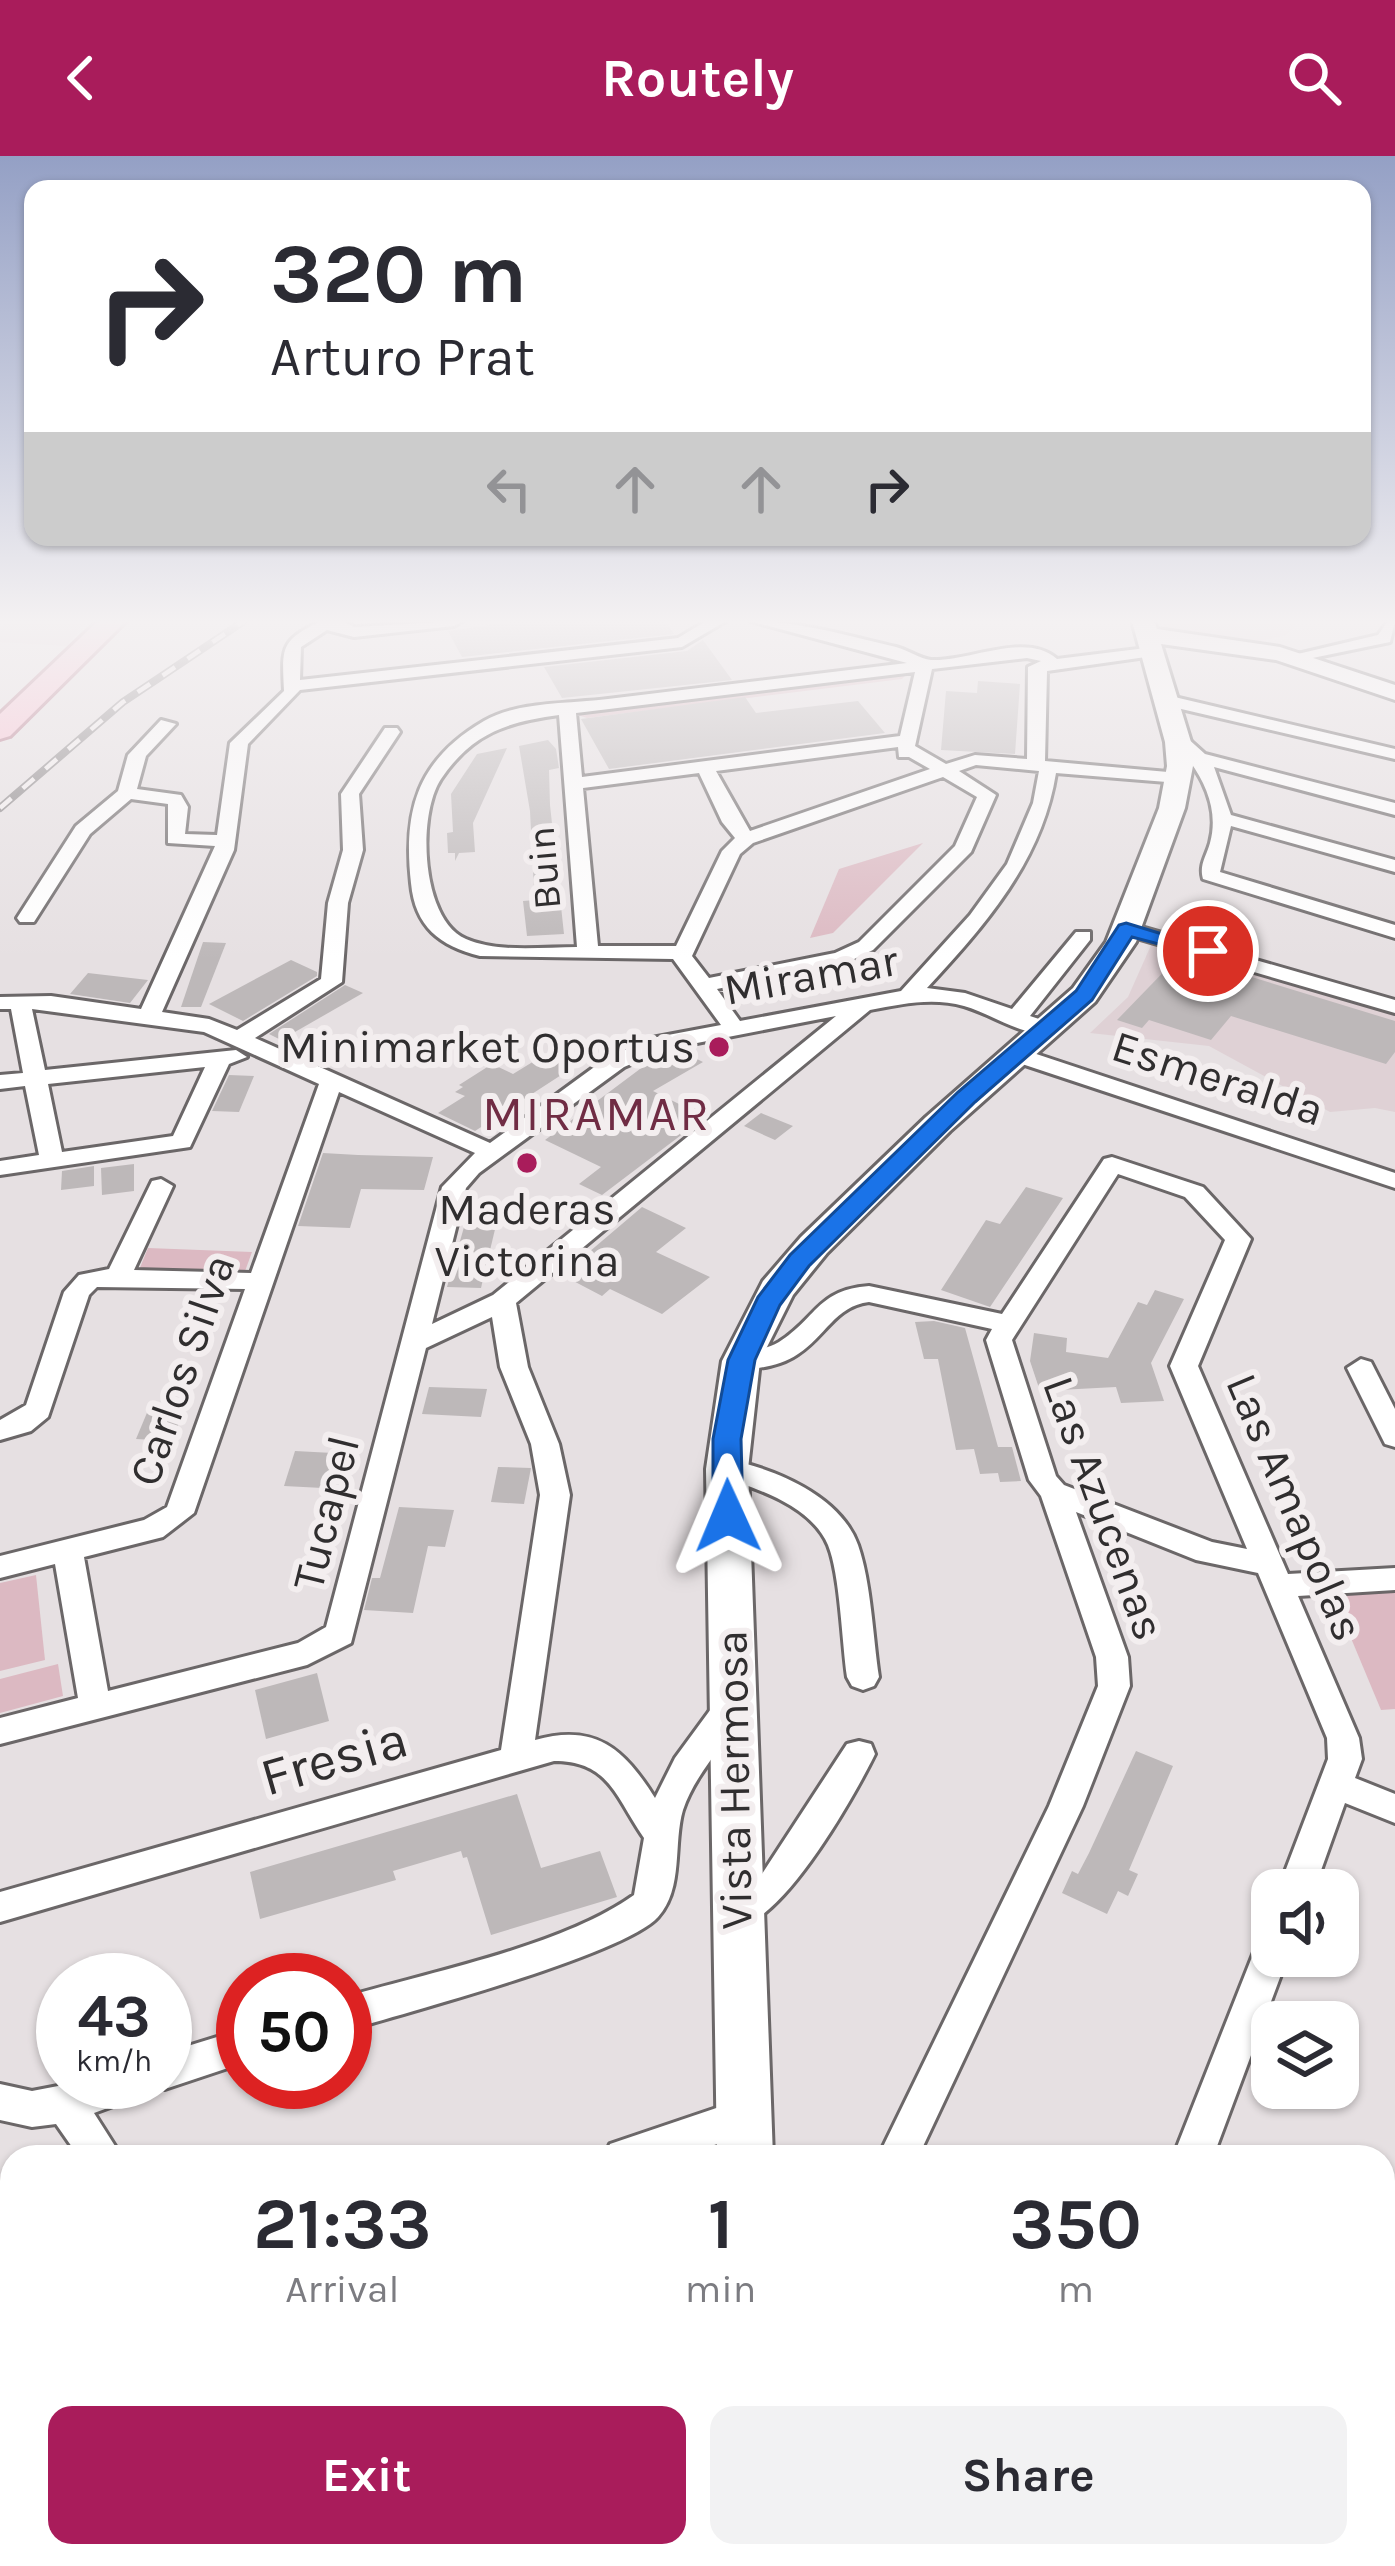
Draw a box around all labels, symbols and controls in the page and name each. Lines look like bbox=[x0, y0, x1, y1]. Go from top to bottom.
icon: back bbox=[48, 45, 114, 111]
icon: search bbox=[1281, 45, 1347, 111]
text: Routely bbox=[601, 46, 794, 110]
text: 320 m bbox=[270, 225, 527, 323]
icon: right bbox=[72, 228, 228, 384]
text: Arturo Prat bbox=[270, 325, 535, 389]
icon: left bbox=[476, 456, 542, 522]
icon: ahead bbox=[602, 456, 668, 522]
icon: ahead bbox=[728, 456, 794, 522]
icon: right bbox=[854, 456, 920, 522]
street label: Buin bbox=[517, 825, 571, 911]
pin bbox=[1157, 900, 1259, 1002]
icon: arrive bbox=[1175, 918, 1241, 984]
street label: Miramar bbox=[720, 934, 903, 1016]
street label: Esmeralda bbox=[1106, 1019, 1330, 1137]
place label: Minimarket Oportus bbox=[280, 1021, 695, 1073]
marker: Minimarket Oportus bbox=[706, 1034, 732, 1060]
district label: MIRAMAR bbox=[482, 1086, 712, 1142]
marker: Maderas Victorina bbox=[514, 1150, 540, 1176]
place label: Maderas Victorina bbox=[434, 1183, 620, 1287]
street label: Carlos Silva bbox=[118, 1248, 246, 1492]
street label: Las Amapolas bbox=[1215, 1366, 1375, 1648]
street label: Las Azucenas bbox=[1032, 1369, 1176, 1647]
street label: Tucapel bbox=[282, 1431, 370, 1595]
position arrow bbox=[665, 1453, 791, 1579]
street label: Vista Hermosa bbox=[705, 1630, 763, 1930]
street label: Fresia bbox=[253, 1707, 415, 1809]
map controls bbox=[1251, 1869, 1359, 2109]
button: sound bbox=[1251, 1869, 1359, 1977]
speed limit sign: 50 bbox=[216, 1953, 372, 2109]
text: 43 bbox=[77, 1981, 151, 2051]
button: layers bbox=[1251, 2001, 1359, 2109]
text: km/h bbox=[76, 2043, 152, 2079]
text: 21:33 bbox=[253, 2182, 431, 2266]
text: 1 bbox=[708, 2182, 733, 2266]
text: 350 bbox=[1010, 2182, 1142, 2266]
text: Arrival bbox=[285, 2266, 399, 2312]
text: min bbox=[685, 2266, 756, 2312]
text: m bbox=[1057, 2266, 1094, 2312]
button: Exit bbox=[48, 2406, 686, 2544]
button: Share bbox=[710, 2406, 1347, 2544]

